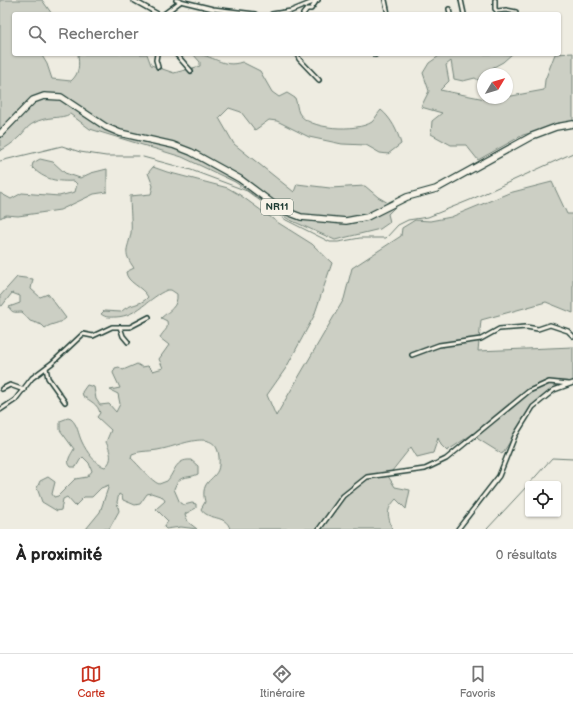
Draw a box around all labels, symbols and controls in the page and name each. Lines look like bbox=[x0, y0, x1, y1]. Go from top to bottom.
search box bbox=[12, 12, 561, 56]
icon: search bbox=[26, 23, 48, 45]
text: Rechercher bbox=[58, 25, 138, 44]
north arrow bbox=[477, 68, 513, 104]
road number: NR11 bbox=[261, 199, 293, 215]
map controls bbox=[525, 481, 561, 517]
button: locate bbox=[525, 481, 561, 517]
text: À proximité bbox=[16, 545, 102, 565]
text: 0 résultats bbox=[496, 547, 557, 563]
tab: Carte bbox=[77, 663, 105, 700]
tab: Itinéraire bbox=[260, 663, 305, 700]
tab: Favoris bbox=[460, 663, 496, 700]

